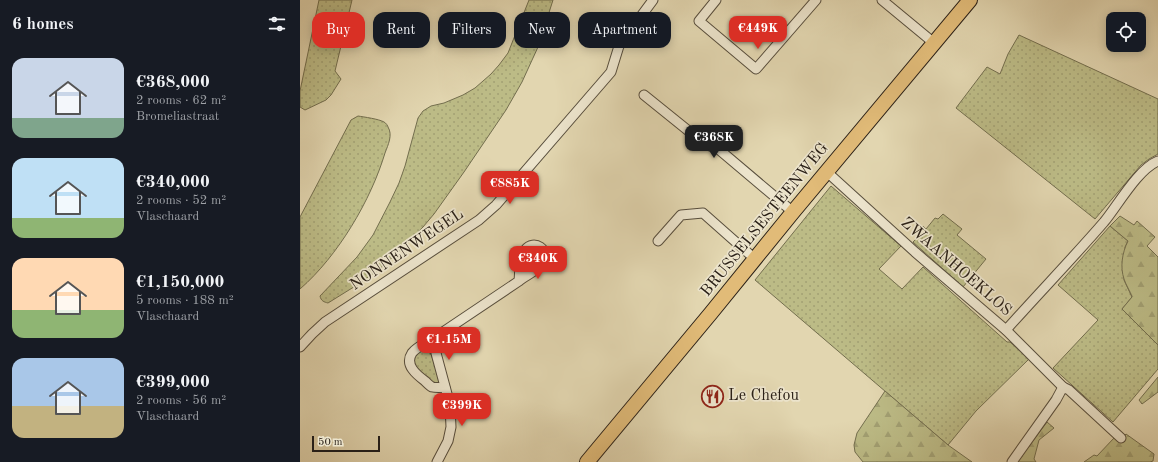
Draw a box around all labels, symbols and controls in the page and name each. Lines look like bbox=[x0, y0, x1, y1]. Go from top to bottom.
chip: Buy bbox=[312, 12, 365, 48]
chip: Rent bbox=[373, 12, 430, 48]
chip: Filters bbox=[438, 12, 506, 48]
chip: New bbox=[514, 12, 570, 48]
chip: Apartment bbox=[578, 12, 671, 48]
map controls bbox=[1106, 12, 1146, 52]
button: locate bbox=[1106, 12, 1146, 52]
icon: filters bbox=[266, 13, 288, 35]
text: 6 homes bbox=[12, 16, 74, 33]
pin: €449K bbox=[730, 16, 786, 50]
text: €449K bbox=[738, 22, 778, 35]
icon: home bbox=[44, 74, 92, 122]
text: €368,000 bbox=[136, 74, 210, 91]
text: 2 rooms · 62 m² bbox=[136, 94, 226, 107]
text: Bromeliastraat bbox=[136, 110, 219, 123]
pin: €368K bbox=[686, 125, 742, 159]
text: €368K bbox=[694, 131, 734, 144]
street label: BRUSSELSESTEENWEG bbox=[698, 140, 832, 300]
pin: €885K bbox=[482, 171, 538, 205]
icon: home bbox=[44, 174, 92, 222]
text: €340,000 bbox=[136, 174, 210, 191]
text: €885K bbox=[490, 177, 530, 190]
text: 2 rooms · 52 m² bbox=[136, 194, 226, 207]
street label: NONNENWEGEL bbox=[347, 206, 467, 294]
text: Vlaschaard bbox=[136, 210, 199, 223]
street label: ZWAANHOEKLOS bbox=[898, 215, 1014, 319]
pin: €340K bbox=[510, 246, 566, 280]
text: €340K bbox=[518, 252, 558, 265]
icon: home bbox=[44, 274, 92, 322]
text: €1,150,000 bbox=[136, 274, 224, 291]
text: 5 rooms · 188 m² bbox=[136, 294, 234, 307]
text: Vlaschaard bbox=[136, 310, 199, 323]
pin: €1.15M bbox=[416, 327, 482, 361]
text: €1.15M bbox=[426, 333, 472, 346]
icon: home bbox=[44, 374, 92, 422]
text: €399,000 bbox=[136, 374, 210, 391]
restaurant icon: Le Chefou bbox=[700, 383, 726, 409]
place label: Le Chefou bbox=[728, 388, 800, 404]
pin: €399K bbox=[434, 393, 490, 427]
text: 2 rooms · 56 m² bbox=[136, 394, 226, 407]
text: €399K bbox=[442, 399, 482, 412]
text: Vlaschaard bbox=[136, 410, 199, 423]
scale bar bbox=[312, 434, 380, 453]
text: 50 m bbox=[318, 437, 343, 448]

